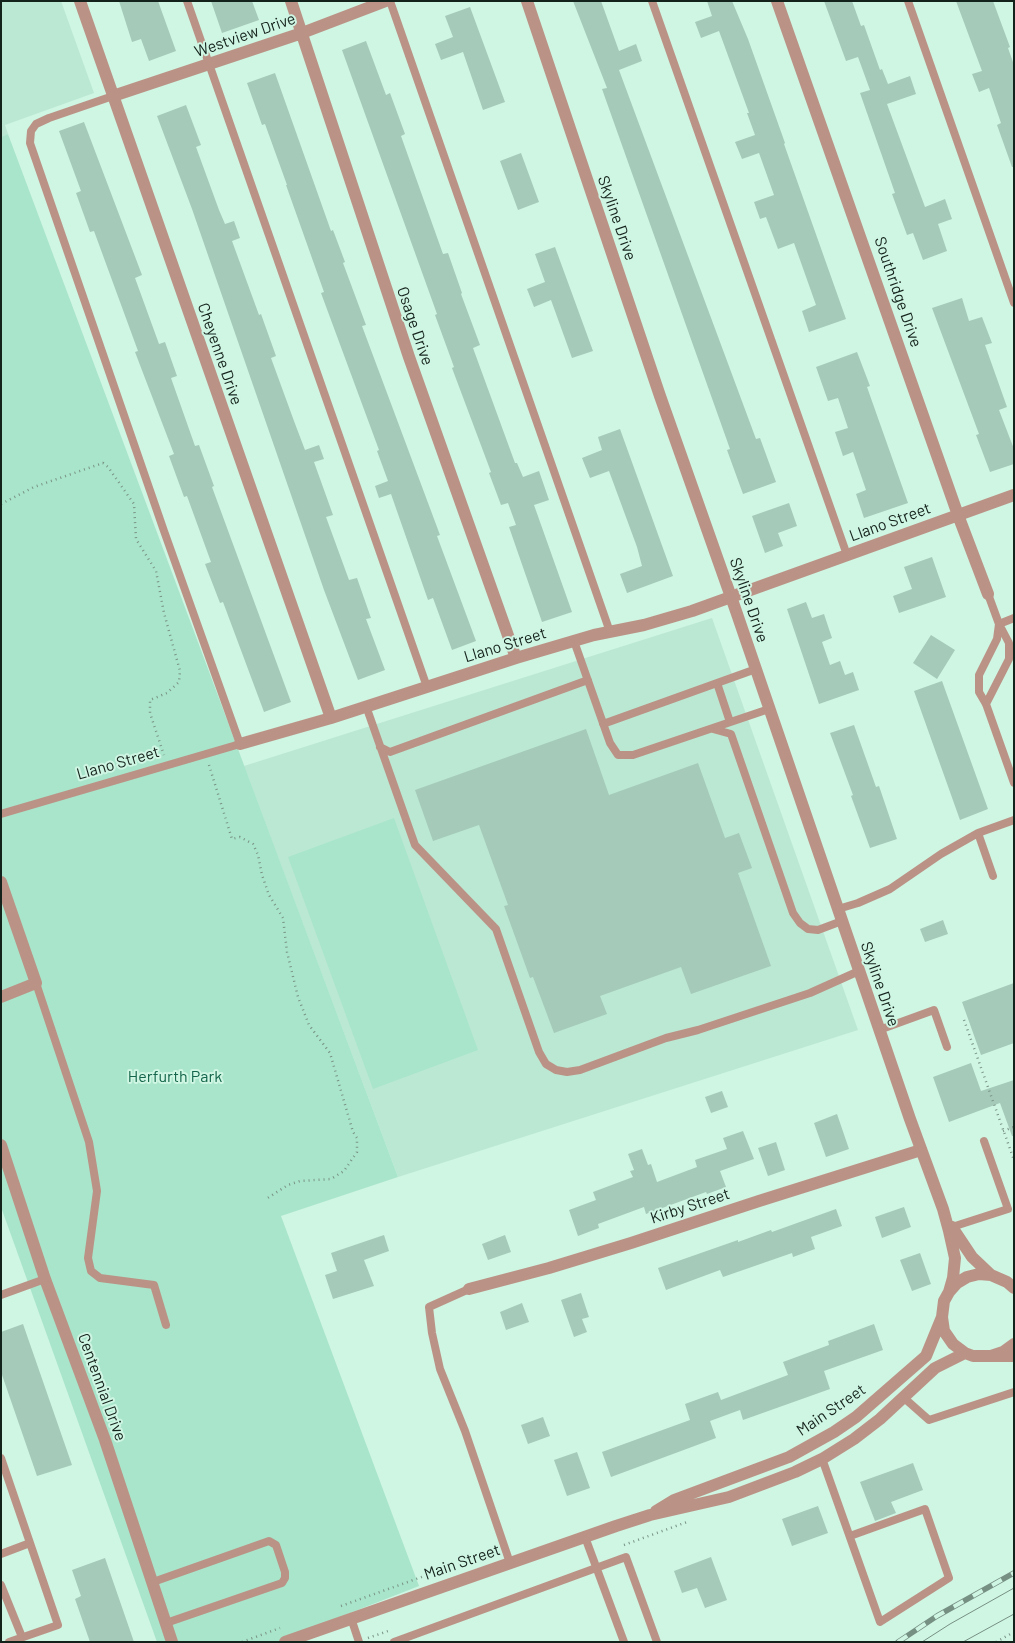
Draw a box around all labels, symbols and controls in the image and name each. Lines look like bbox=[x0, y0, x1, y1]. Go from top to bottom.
street label: Westview Drive bbox=[192, 9, 298, 61]
street label: Skyline Drive bbox=[594, 173, 640, 263]
street label: Southridge Drive bbox=[870, 234, 926, 350]
street label: Osage Drive bbox=[393, 284, 437, 368]
street label: Cheyenne Drive bbox=[194, 300, 246, 408]
street label: Llano Street bbox=[847, 498, 933, 546]
street label: Skyline Drive bbox=[726, 555, 772, 645]
street label: Llano Street bbox=[462, 623, 548, 667]
street label: Llano Street bbox=[74, 742, 162, 784]
street label: Skyline Drive bbox=[857, 939, 903, 1029]
park label: Herfurth Park bbox=[128, 1067, 222, 1087]
street label: Kirby Street bbox=[648, 1184, 732, 1228]
street label: Centennial Drive bbox=[74, 1331, 130, 1443]
street label: Main Street bbox=[793, 1380, 869, 1440]
street label: Main Street bbox=[421, 1540, 503, 1584]

